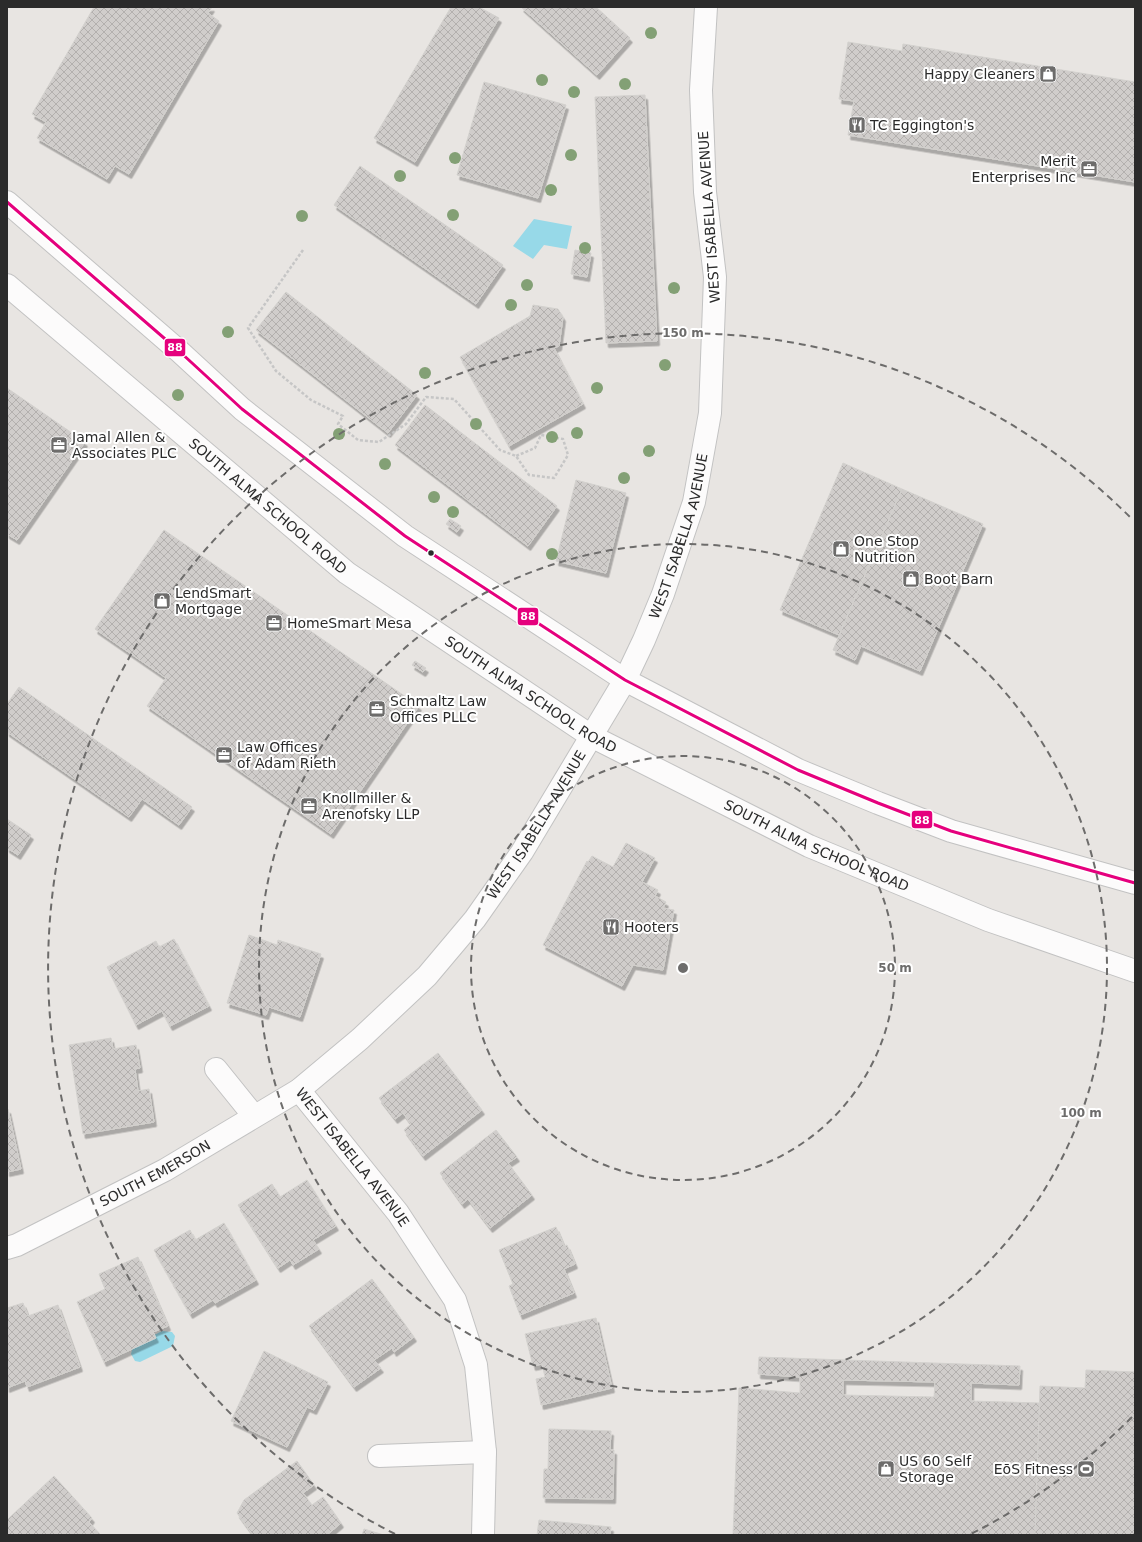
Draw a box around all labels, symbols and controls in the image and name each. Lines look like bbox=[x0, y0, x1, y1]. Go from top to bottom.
shop icon: Happy Cleaners bbox=[1038, 64, 1058, 84]
place label: Happy Cleaners bbox=[924, 66, 1035, 82]
restaurant icon: TC Eggington's bbox=[847, 115, 867, 135]
place label: TC Eggington's bbox=[869, 117, 974, 133]
street label: WEST ISABELLA AVENUE bbox=[695, 130, 723, 304]
place label: Merit Enterprises Inc bbox=[972, 153, 1077, 185]
office icon: Merit Enterprises Inc bbox=[1079, 159, 1099, 179]
text: 150 m bbox=[662, 326, 704, 340]
line badge: 88 bbox=[164, 338, 186, 357]
text: 88 bbox=[167, 341, 183, 354]
place label: Jamal Allen & Associates PLC bbox=[71, 429, 177, 461]
office icon: Jamal Allen & Associates PLC bbox=[49, 435, 69, 455]
street label: SOUTH ALMA SCHOOL ROAD bbox=[186, 435, 350, 577]
street label: WEST ISABELLA AVENUE bbox=[646, 452, 711, 621]
place label: One Stop Nutrition bbox=[854, 533, 919, 565]
shop icon: One Stop Nutrition bbox=[831, 539, 851, 559]
unlabelled marker bbox=[426, 548, 436, 558]
shop icon: Boot Barn bbox=[901, 569, 921, 589]
place label: Boot Barn bbox=[924, 571, 993, 587]
place label: LendSmart Mortgage bbox=[175, 585, 252, 617]
shop icon: LendSmart Mortgage bbox=[152, 591, 172, 611]
line badge: 88 bbox=[517, 607, 539, 626]
text: 88 bbox=[520, 610, 536, 623]
office icon: HomeSmart Mesa bbox=[264, 613, 284, 633]
place label: HomeSmart Mesa bbox=[287, 615, 412, 631]
street label: SOUTH ALMA SCHOOL ROAD bbox=[442, 633, 619, 756]
place label: Schmaltz Law Offices PLLC bbox=[390, 693, 487, 725]
office icon: Schmaltz Law Offices PLLC bbox=[367, 699, 387, 719]
place label: Law Offices of Adam Rieth bbox=[237, 739, 336, 771]
office icon: Law Offices of Adam Rieth bbox=[214, 745, 234, 765]
street label: WEST ISABELLA AVENUE bbox=[484, 747, 589, 902]
place label: Knollmiller & Arenofsky LLP bbox=[322, 790, 420, 822]
office icon: Knollmiller & Arenofsky LLP bbox=[299, 796, 319, 816]
street label: SOUTH ALMA SCHOOL ROAD bbox=[721, 797, 912, 895]
line badge: 88 bbox=[911, 810, 933, 829]
text: 88 bbox=[914, 814, 930, 827]
restaurant icon: Hooters bbox=[601, 917, 621, 937]
place label: Hooters bbox=[624, 919, 679, 935]
centre of rings bbox=[676, 961, 690, 975]
text: 50 m bbox=[878, 961, 912, 975]
street label: WEST ISABELLA AVENUE bbox=[293, 1085, 413, 1229]
text: 100 m bbox=[1060, 1106, 1102, 1120]
street label: SOUTH EMERSON bbox=[97, 1137, 213, 1210]
place label: US 60 Self Storage bbox=[899, 1453, 972, 1485]
shop icon: US 60 Self Storage bbox=[876, 1459, 896, 1479]
sports icon: EōS Fitness bbox=[1076, 1459, 1096, 1479]
place label: EōS Fitness bbox=[994, 1461, 1073, 1477]

